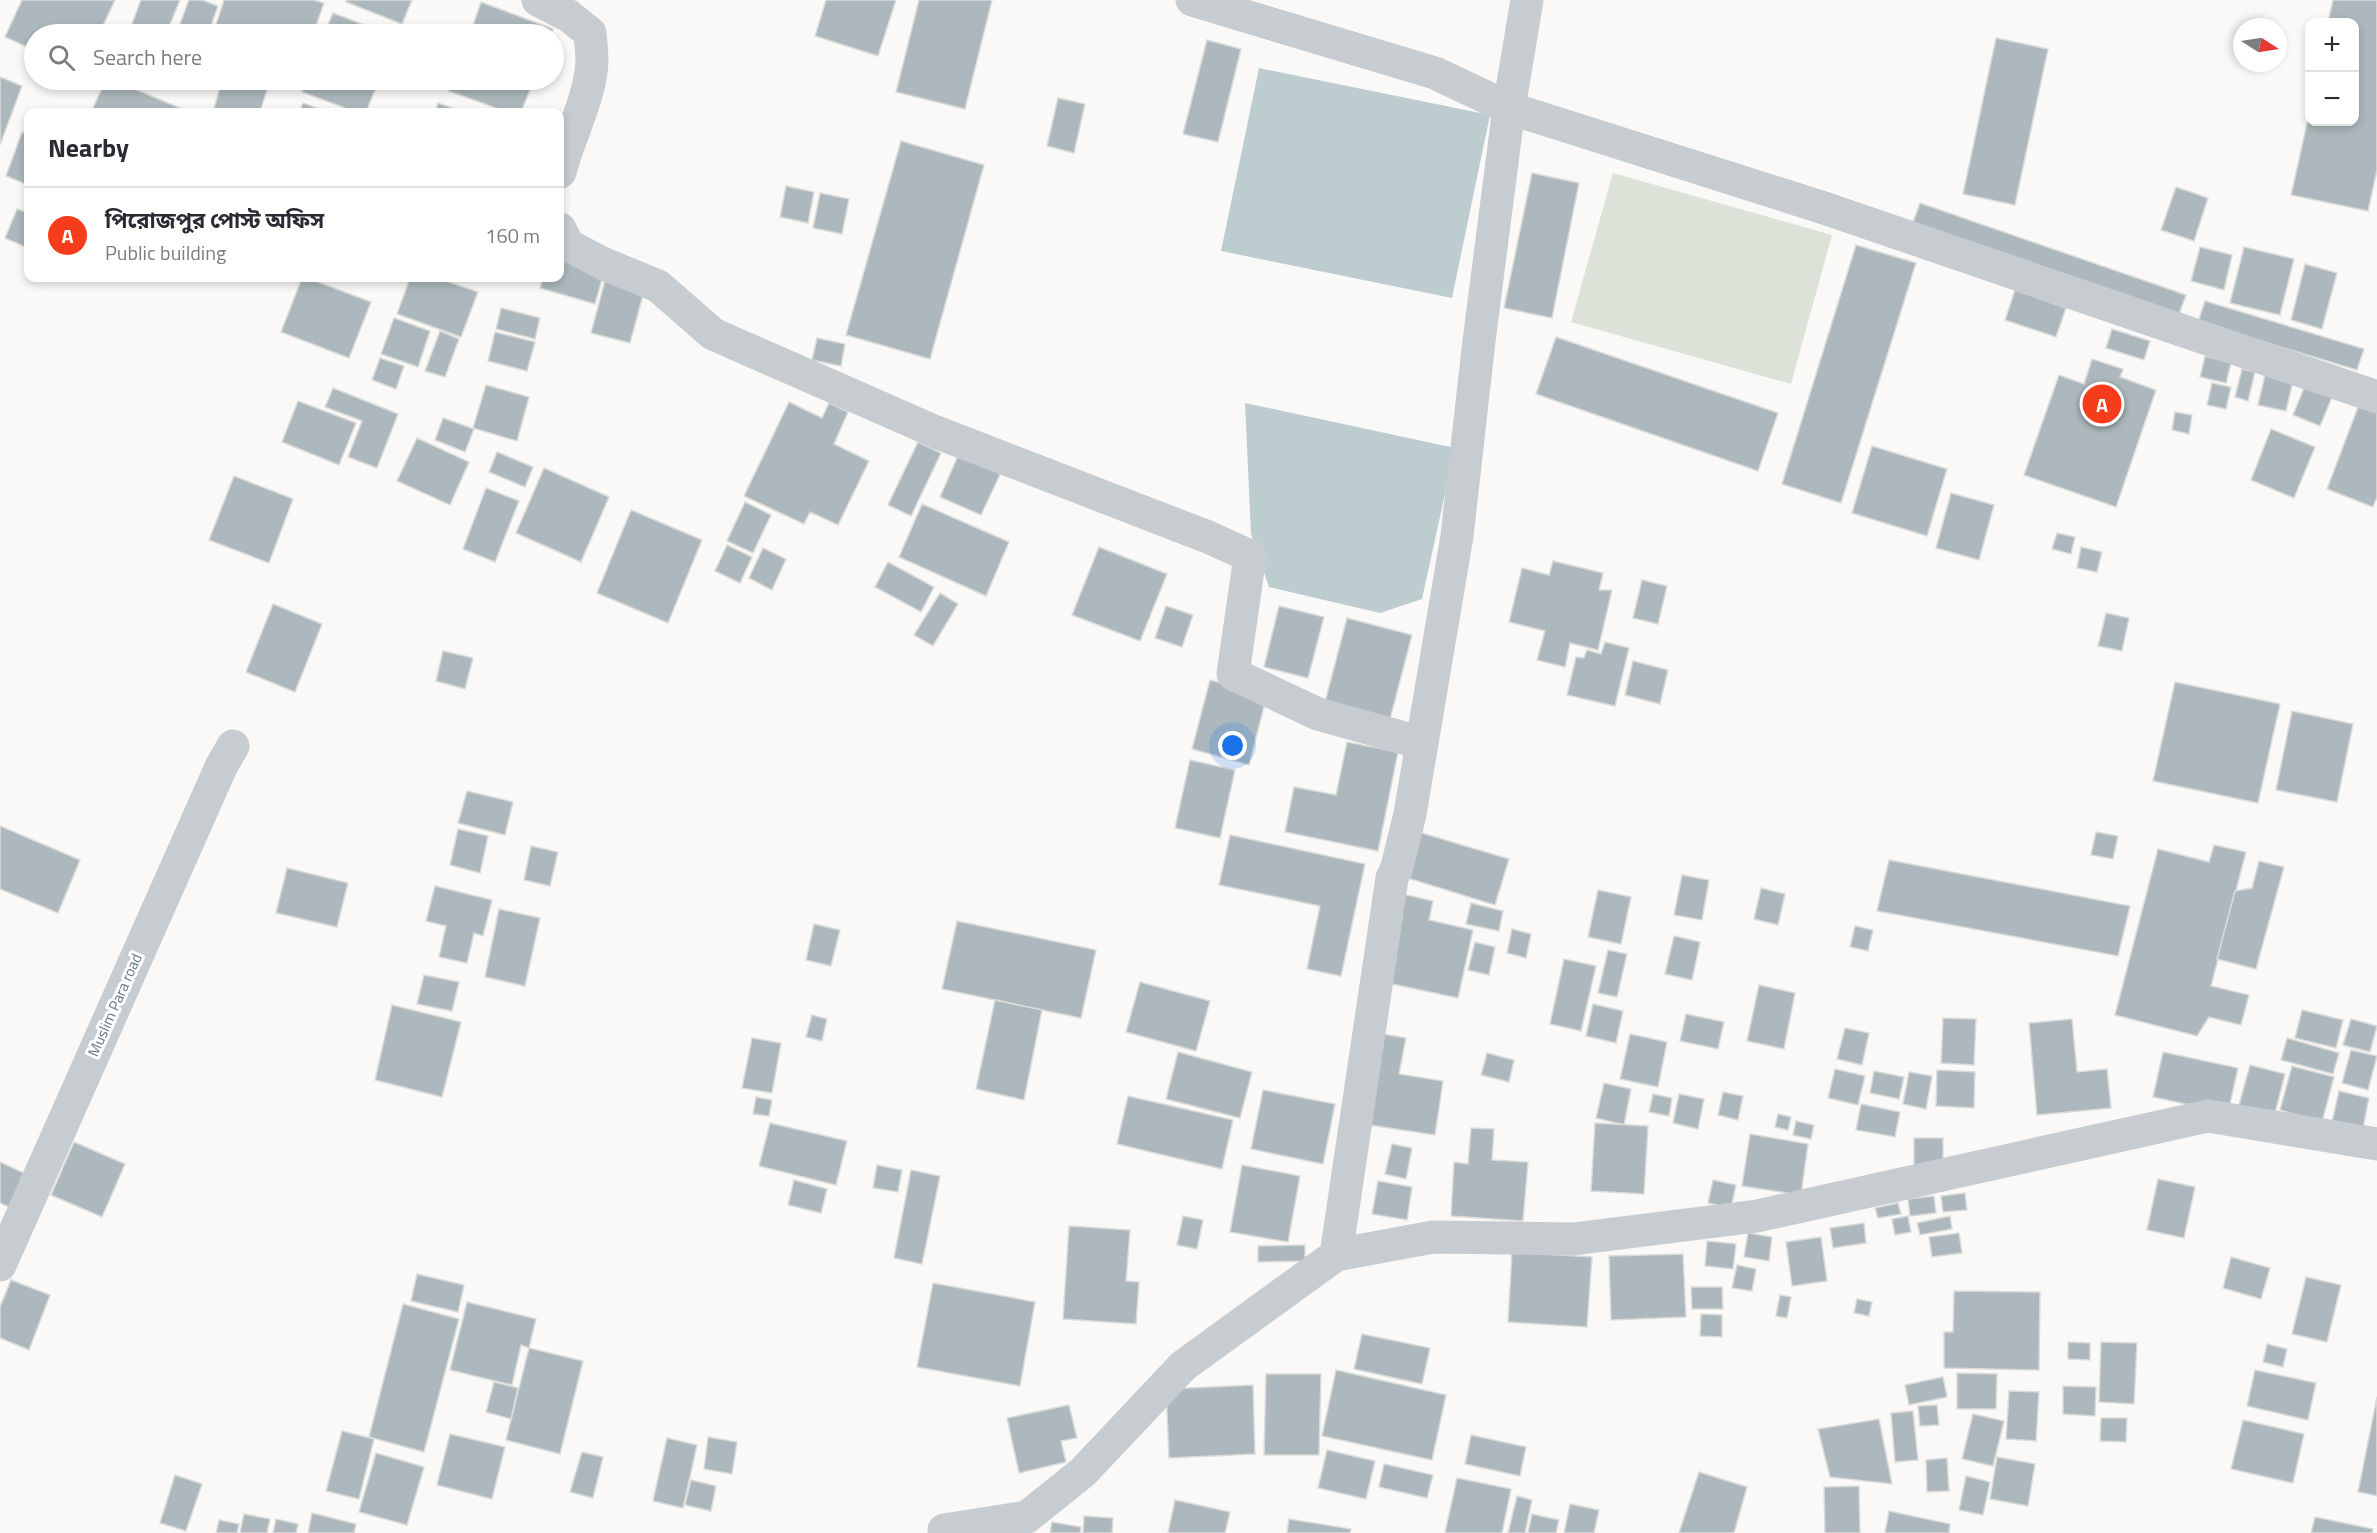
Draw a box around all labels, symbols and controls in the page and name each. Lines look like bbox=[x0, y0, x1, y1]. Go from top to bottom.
north arrow bbox=[2233, 18, 2287, 72]
map controls bbox=[2305, 18, 2359, 126]
button: + bbox=[2305, 18, 2359, 72]
search box bbox=[24, 24, 564, 90]
text: Search here bbox=[93, 40, 202, 74]
icon: search bbox=[45, 41, 78, 74]
button: − bbox=[2305, 72, 2359, 126]
text: Nearby bbox=[48, 128, 129, 167]
text: পিরোজপুর পোস্ট অফিস bbox=[105, 203, 324, 237]
text: A bbox=[61, 220, 74, 251]
text: 160 m bbox=[485, 220, 540, 251]
text: Public building bbox=[105, 237, 226, 268]
pin: A bbox=[2082, 382, 2122, 426]
your location bbox=[1218, 731, 1247, 760]
street label: Muslim Para road bbox=[81, 949, 148, 1060]

